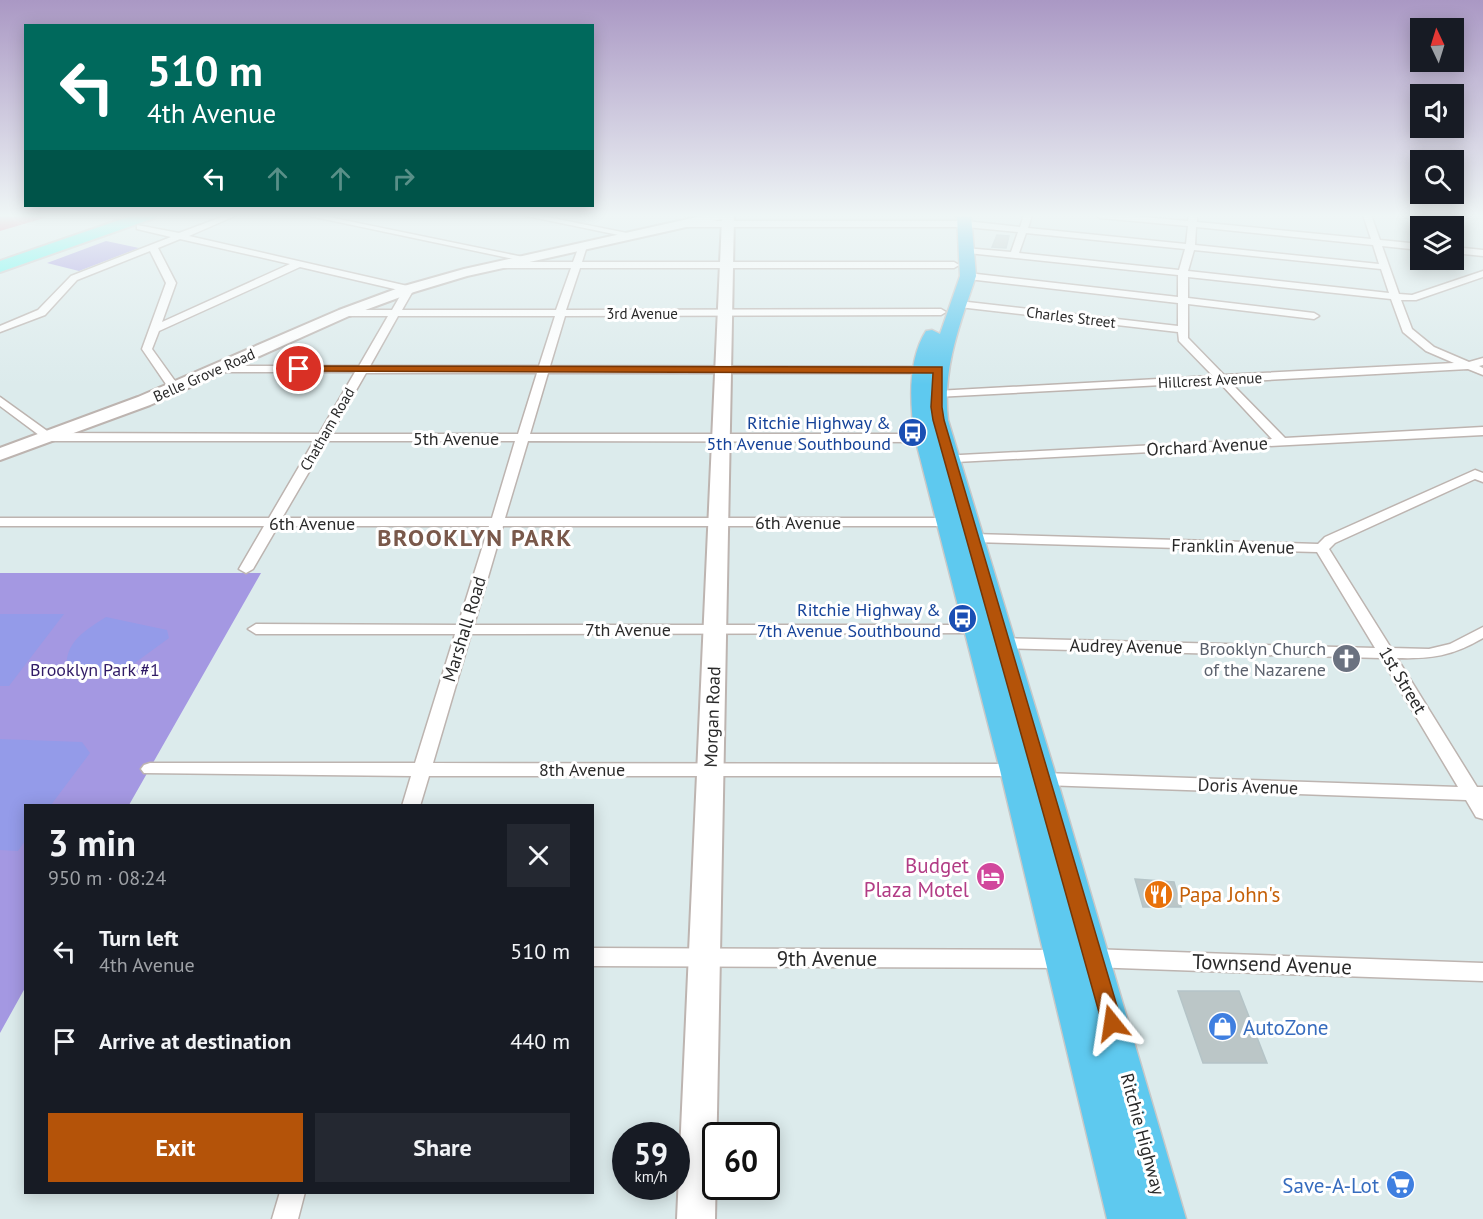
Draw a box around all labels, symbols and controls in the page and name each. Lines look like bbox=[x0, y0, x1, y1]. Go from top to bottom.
north arrow bbox=[1410, 18, 1464, 72]
map controls bbox=[1410, 18, 1464, 270]
text: 510 m bbox=[147, 43, 263, 98]
icon: left bbox=[48, 48, 126, 126]
button: sound bbox=[1410, 84, 1464, 138]
text: 4th Avenue bbox=[147, 96, 276, 130]
button: search bbox=[1410, 150, 1464, 204]
icon: left bbox=[198, 162, 231, 195]
icon: ahead bbox=[261, 162, 294, 195]
icon: ahead bbox=[324, 162, 357, 195]
icon: right bbox=[387, 162, 420, 195]
button: layers bbox=[1410, 216, 1464, 270]
street label: Charles Street bbox=[1025, 302, 1117, 332]
street label: 3rd Avenue bbox=[606, 304, 678, 323]
pin bbox=[273, 343, 324, 394]
street label: Belle Grove Road bbox=[150, 344, 258, 406]
icon: arrive bbox=[282, 352, 315, 385]
street label: Hillcrest Avenue bbox=[1158, 368, 1262, 392]
street label: Chatham Road bbox=[296, 384, 358, 474]
place label: Ritchie Highway & 5th Avenue Southbound bbox=[707, 411, 891, 455]
bus stop icon: Ritchie Highway & 5th Avenue Southbound bbox=[896, 416, 928, 448]
street label: 5th Avenue bbox=[413, 427, 499, 450]
street label: Orchard Avenue bbox=[1146, 431, 1268, 461]
street label: 6th Avenue bbox=[755, 511, 841, 534]
street label: 6th Avenue bbox=[269, 512, 355, 535]
district label: BROOKLYN PARK bbox=[377, 522, 573, 553]
street label: Franklin Avenue bbox=[1171, 533, 1295, 559]
street label: Marshall Road bbox=[437, 573, 491, 685]
place label: Ritchie Highway & 7th Avenue Southbound bbox=[757, 598, 941, 642]
bus stop icon: Ritchie Highway & 7th Avenue Southbound bbox=[946, 603, 978, 635]
street label: 7th Avenue bbox=[585, 618, 671, 641]
street label: Audrey Avenue bbox=[1069, 634, 1183, 658]
place label: Brooklyn Church of the Nazarene bbox=[1199, 637, 1326, 681]
church icon: Brooklyn Church of the Nazarene bbox=[1331, 642, 1363, 674]
street label: 1st Street bbox=[1374, 642, 1432, 718]
park label: Brooklyn Park #1 bbox=[30, 658, 160, 681]
street label: Morgan Road bbox=[699, 666, 725, 768]
street label: 8th Avenue bbox=[539, 758, 625, 781]
street label: Doris Avenue bbox=[1197, 773, 1299, 799]
text: 3 min bbox=[48, 819, 136, 866]
button: close bbox=[507, 824, 570, 887]
place label: Budget Plaza Motel bbox=[864, 852, 969, 903]
hotel icon: Budget Plaza Motel bbox=[974, 861, 1006, 893]
text: 950 m · 08:24 bbox=[48, 865, 166, 891]
restaurant icon: Papa John's bbox=[1142, 878, 1174, 910]
place label: Papa John's bbox=[1179, 881, 1280, 908]
text: Turn left bbox=[99, 924, 179, 952]
icon: left bbox=[48, 935, 81, 968]
text: 510 m bbox=[510, 937, 570, 965]
street label: 9th Avenue bbox=[777, 945, 877, 972]
street label: Townsend Avenue bbox=[1192, 948, 1352, 980]
text: 4th Avenue bbox=[99, 952, 195, 978]
position arrow bbox=[1080, 991, 1144, 1055]
shop icon: AutoZone bbox=[1206, 1011, 1238, 1043]
place label: AutoZone bbox=[1243, 1014, 1329, 1041]
icon: arrive bbox=[48, 1025, 81, 1058]
text: Arrive at destination bbox=[99, 1027, 291, 1055]
text: 440 m bbox=[510, 1027, 570, 1055]
street label: Ritchie Highway bbox=[1116, 1071, 1170, 1198]
button: Exit bbox=[48, 1113, 303, 1182]
button: Share bbox=[315, 1113, 570, 1182]
speed limit sign: 60 bbox=[702, 1122, 780, 1200]
text: 59 bbox=[634, 1134, 668, 1173]
text: km/h bbox=[635, 1167, 667, 1186]
supermarket icon: Save-A-Lot bbox=[1384, 1169, 1416, 1201]
place label: Save-A-Lot bbox=[1282, 1172, 1379, 1199]

